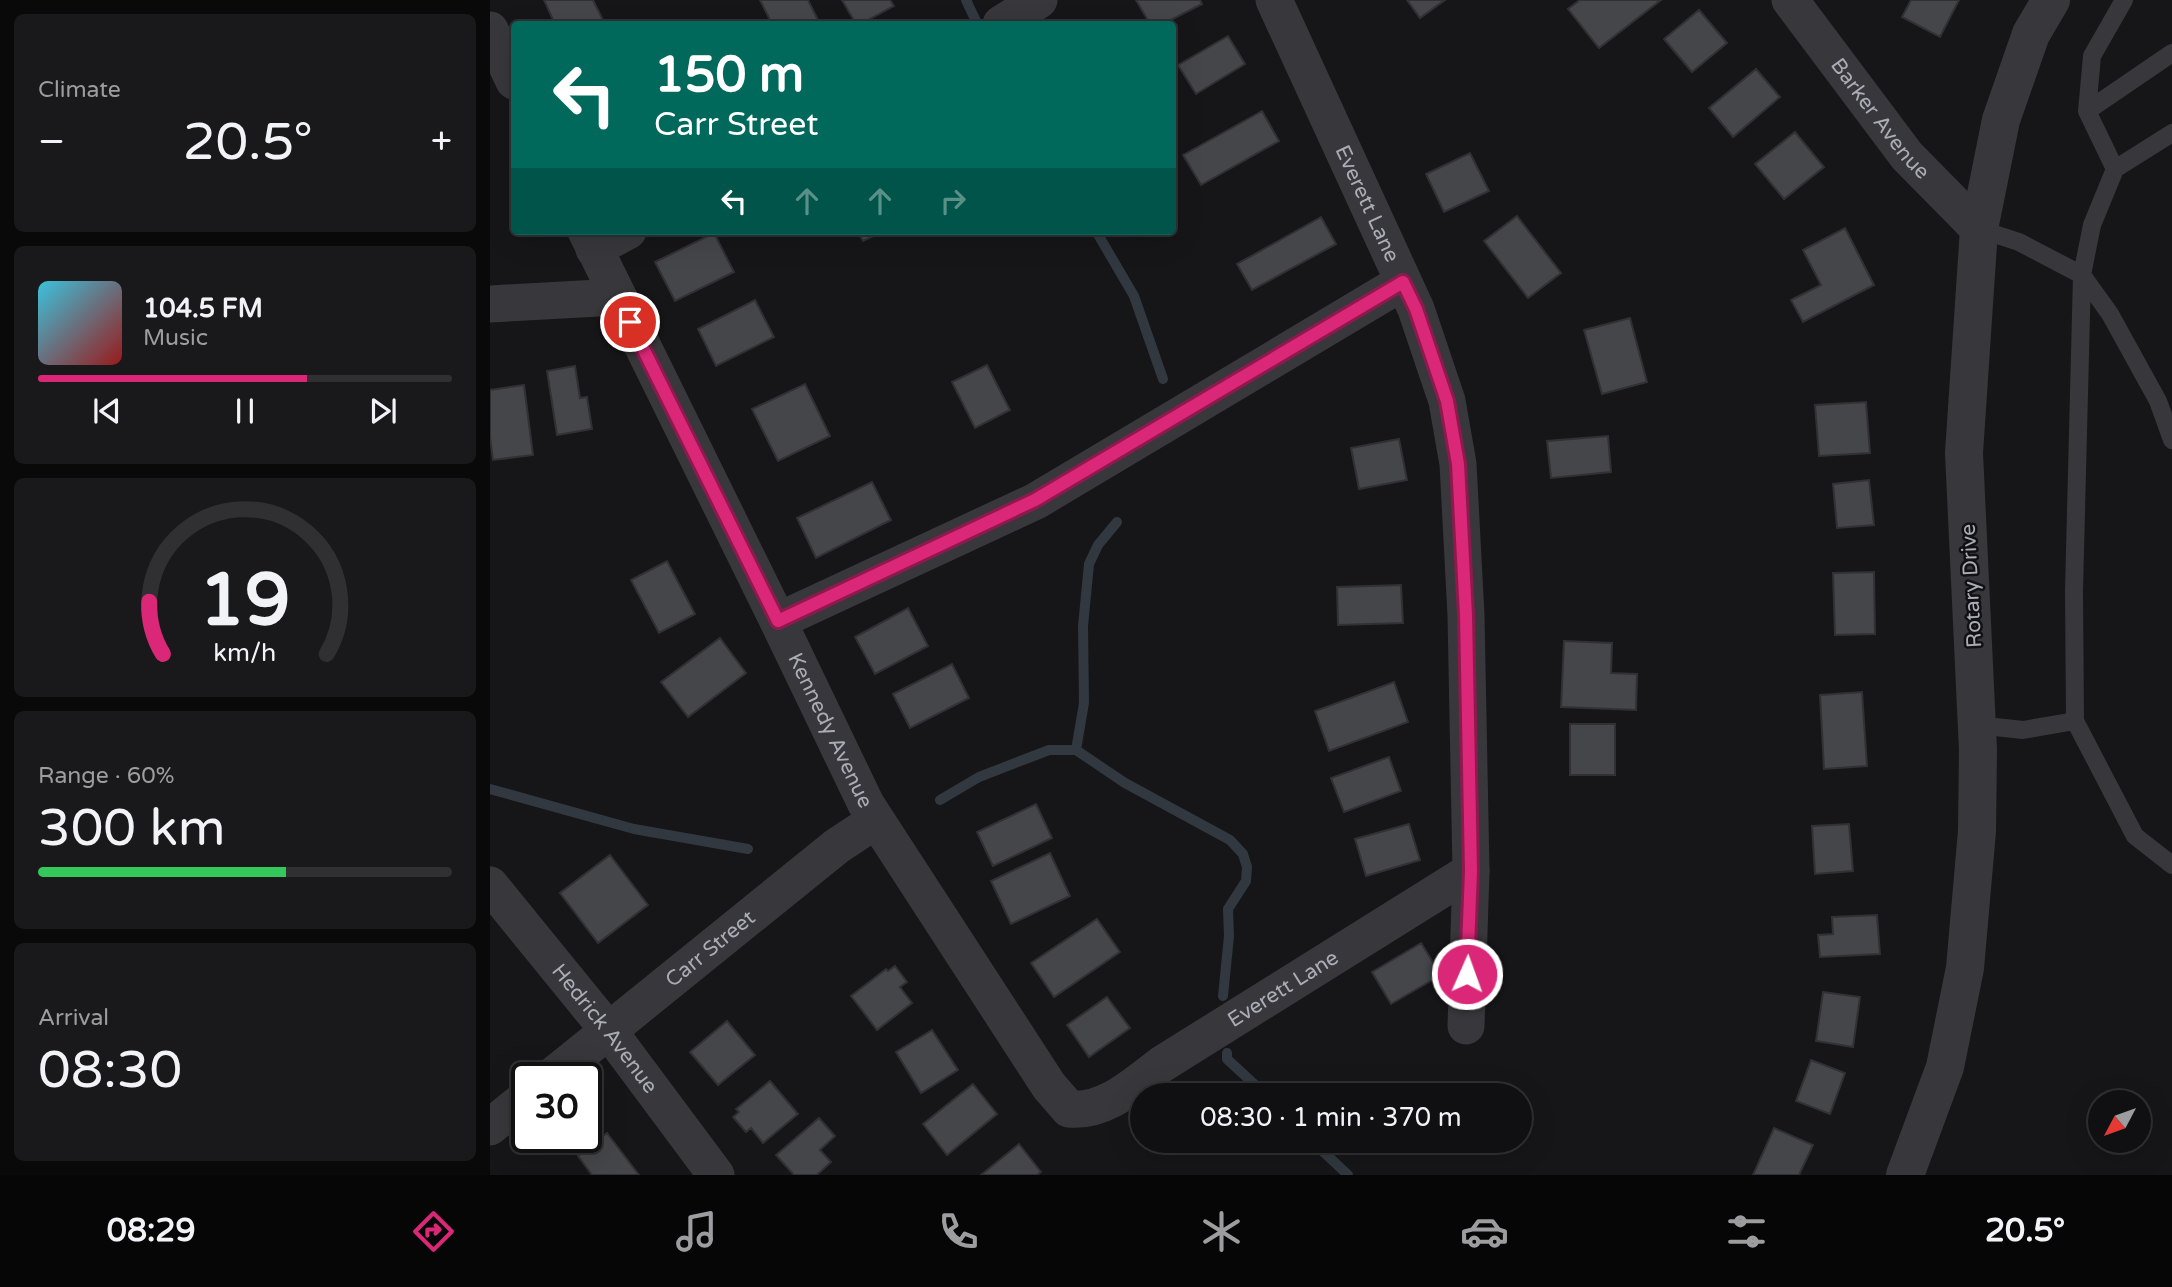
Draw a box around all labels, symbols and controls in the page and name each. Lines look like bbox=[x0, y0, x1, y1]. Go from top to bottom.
text: 150 m bbox=[654, 46, 804, 105]
icon: left bbox=[539, 49, 630, 140]
street label: Barker Avenue bbox=[1825, 53, 1935, 185]
text: Climate bbox=[38, 76, 121, 104]
text: Carr Street bbox=[654, 106, 819, 144]
text: 20.5° bbox=[183, 111, 313, 174]
text: − bbox=[38, 119, 65, 165]
text: + bbox=[431, 119, 452, 165]
street label: Everett Lane bbox=[1329, 141, 1405, 266]
icon: left bbox=[715, 182, 753, 220]
icon: ahead bbox=[788, 182, 826, 220]
icon: ahead bbox=[861, 182, 899, 220]
icon: right bbox=[934, 182, 972, 220]
pin bbox=[600, 292, 660, 352]
text: 104.5 FM bbox=[143, 293, 263, 324]
icon: arrive bbox=[611, 303, 649, 341]
text: Music bbox=[143, 324, 208, 352]
icon: previous bbox=[88, 392, 126, 430]
icon: pause bbox=[226, 392, 264, 430]
icon: next bbox=[364, 392, 402, 430]
street label: Rotary Drive bbox=[1956, 523, 1987, 649]
text: 19 bbox=[199, 557, 291, 645]
text: km/h bbox=[214, 637, 276, 667]
street label: Kennedy Avenue bbox=[782, 649, 878, 812]
text: Range · 60% bbox=[38, 762, 174, 790]
text: 300 km bbox=[38, 797, 226, 860]
street label: Carr Street bbox=[661, 905, 760, 993]
position arrow bbox=[1430, 937, 1504, 1011]
street label: Everett Lane bbox=[1223, 945, 1343, 1033]
street label: Hedrick Avenue bbox=[546, 959, 663, 1099]
text: Arrival bbox=[38, 1004, 109, 1032]
text: 08:30 bbox=[38, 1039, 182, 1102]
speed limit sign: 30 bbox=[511, 1062, 602, 1153]
north arrow bbox=[2088, 1090, 2151, 1153]
map controls bbox=[2088, 1090, 2151, 1153]
text: 08:30 · 1 min · 370 m bbox=[1200, 1102, 1462, 1133]
icon: directions bbox=[409, 1207, 458, 1256]
icon: music bbox=[672, 1207, 721, 1256]
icon: phone bbox=[934, 1207, 983, 1256]
icon: climate bbox=[1197, 1207, 1246, 1256]
icon: car bbox=[1460, 1207, 1509, 1256]
icon: filters bbox=[1722, 1207, 1771, 1256]
text: 08:29 bbox=[107, 1212, 196, 1250]
text: 20.5° bbox=[1985, 1212, 2065, 1250]

